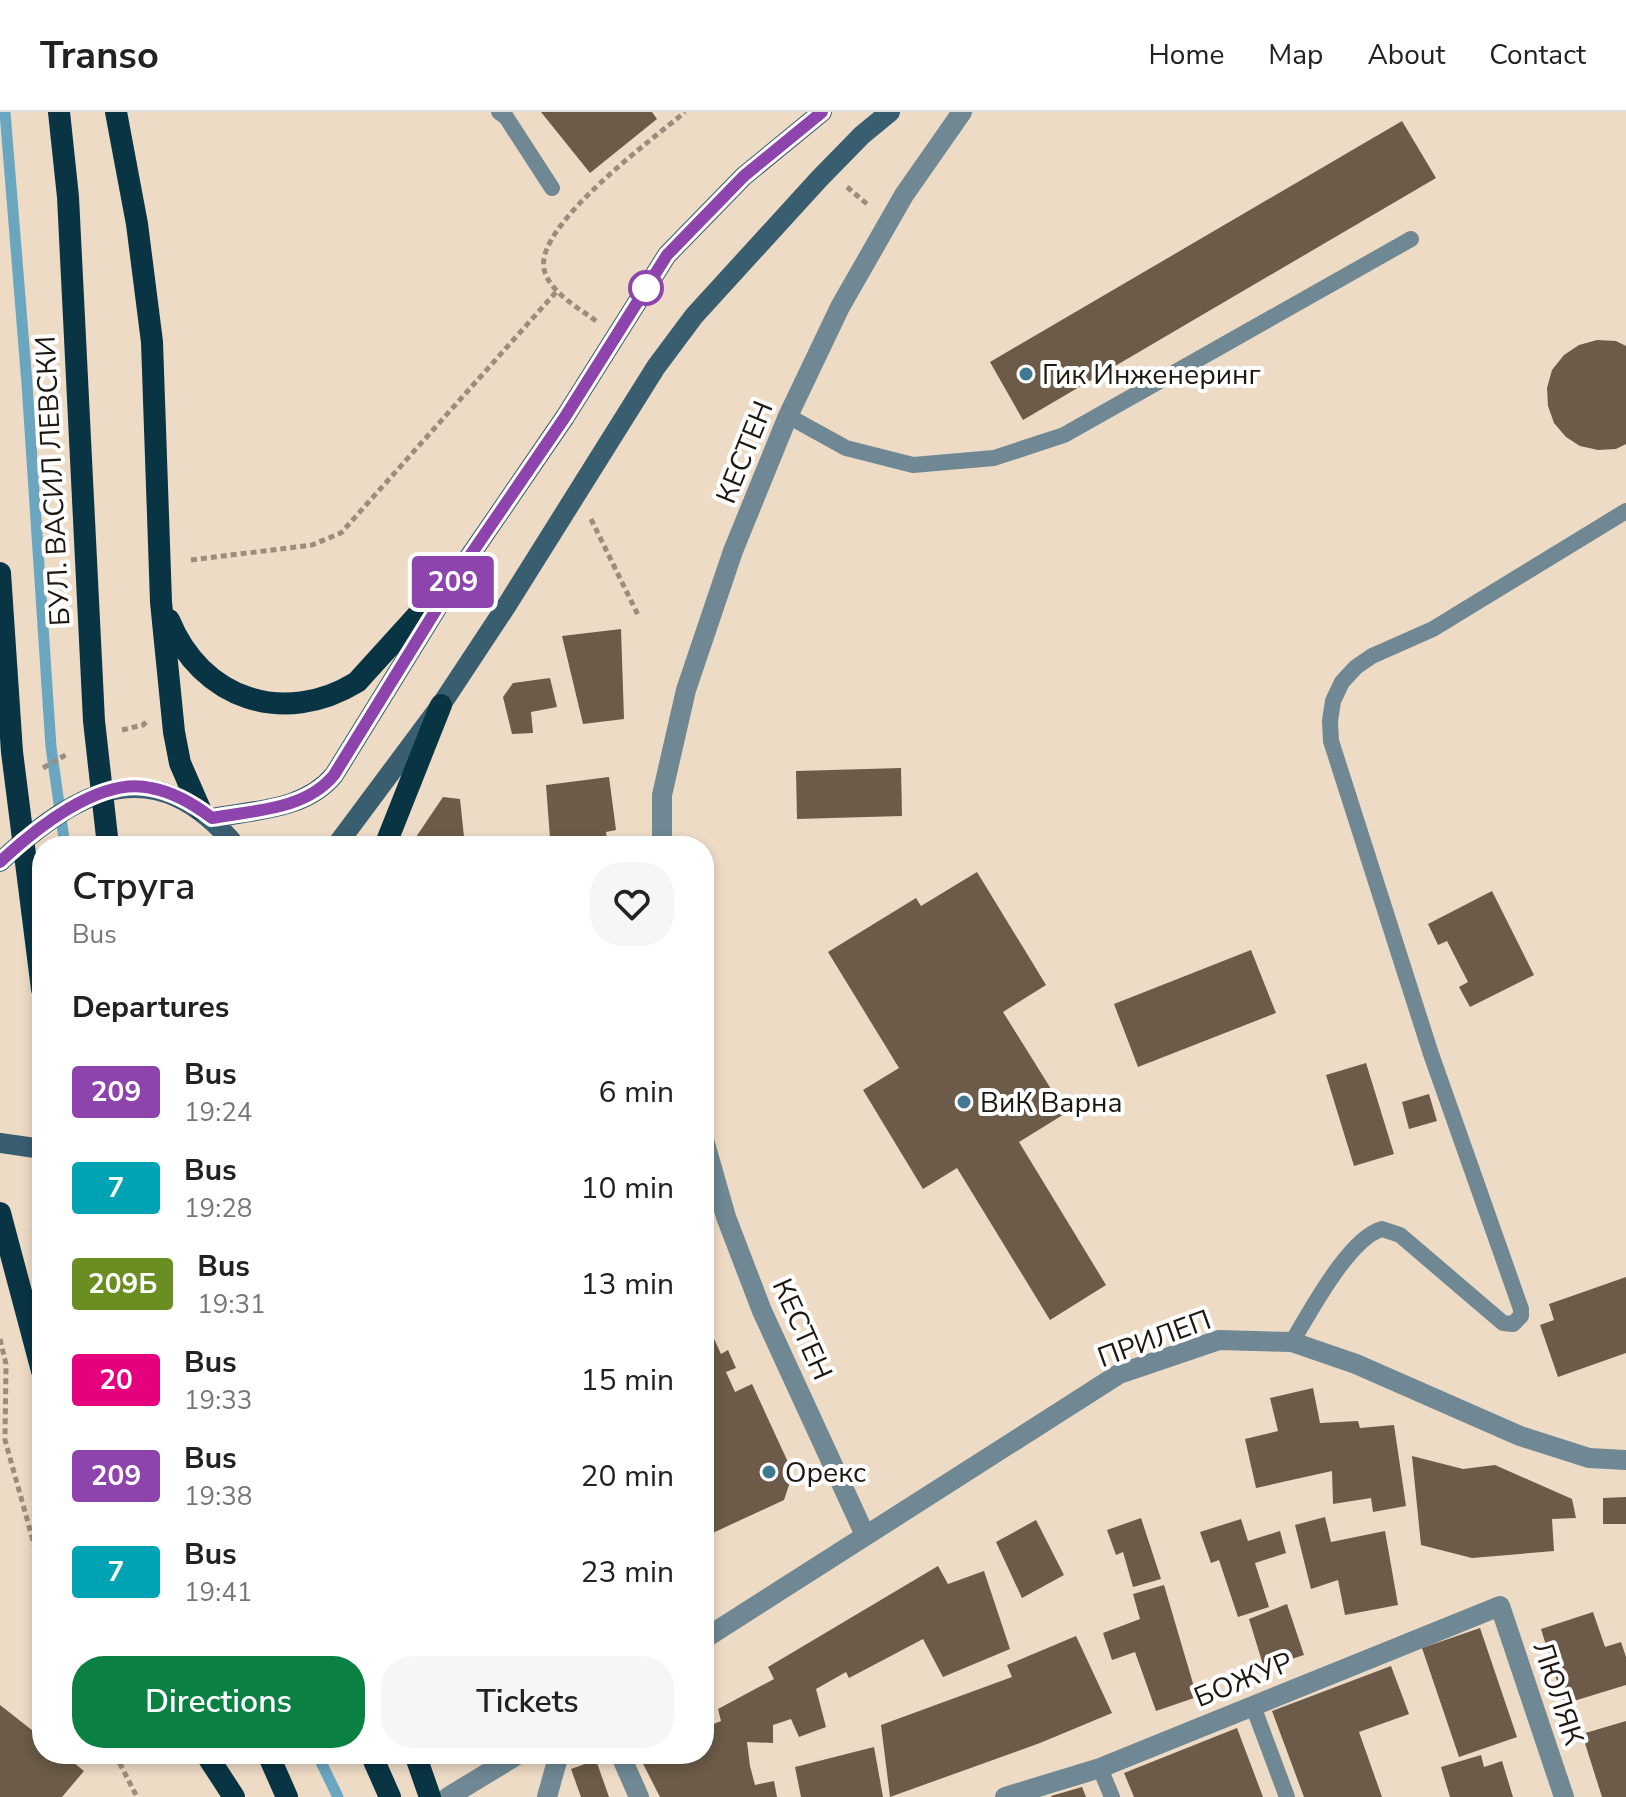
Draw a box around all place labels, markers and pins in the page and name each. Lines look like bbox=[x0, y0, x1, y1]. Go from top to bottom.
unlabelled marker bbox=[629, 271, 663, 305]
place label: Гик Инженеринг bbox=[1042, 356, 1261, 394]
marker: Гик Инженеринг bbox=[1017, 365, 1035, 383]
place label: ВиК Варна bbox=[980, 1084, 1123, 1122]
marker: ВиК Варна bbox=[955, 1093, 973, 1111]
place label: Орекс bbox=[785, 1454, 866, 1492]
marker: Орекс bbox=[760, 1463, 778, 1481]

